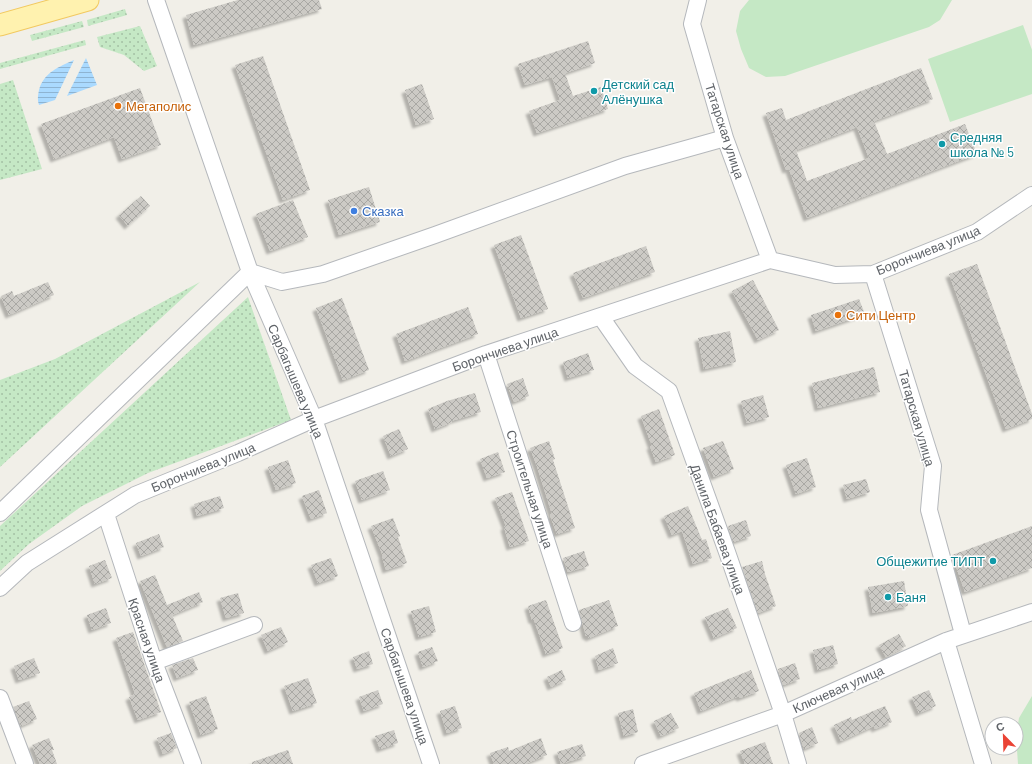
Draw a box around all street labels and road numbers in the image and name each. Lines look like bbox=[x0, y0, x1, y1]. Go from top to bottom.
street label: Татарская улица bbox=[702, 81, 748, 182]
street label: Борончиева улица bbox=[874, 222, 983, 278]
street label: Сарбагышева улица bbox=[265, 322, 328, 441]
street label: Борончиева улица bbox=[450, 323, 561, 375]
street label: Татарская улица bbox=[896, 368, 939, 469]
street label: Строительная улица bbox=[503, 428, 557, 551]
street label: Борончиева улица bbox=[149, 439, 258, 495]
street label: Данила Бабаева улица bbox=[687, 462, 749, 597]
street label: Красная улица bbox=[125, 596, 169, 685]
street label: Сарбагышева улица bbox=[378, 626, 433, 747]
street label: Ключевая улица bbox=[790, 661, 887, 716]

